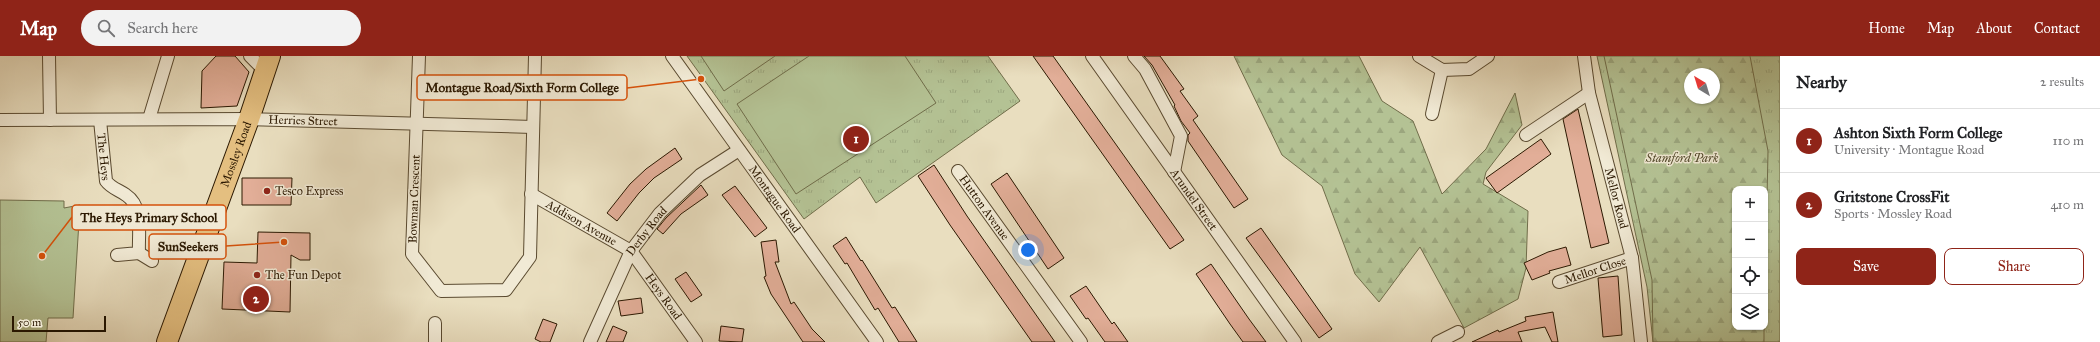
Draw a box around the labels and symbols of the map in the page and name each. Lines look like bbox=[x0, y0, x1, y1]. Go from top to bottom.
north arrow bbox=[1684, 68, 1720, 104]
callout: Montague Road/Sixth Form College bbox=[417, 75, 627, 100]
text: Montague Road/Sixth Form College bbox=[425, 80, 619, 96]
street label: Herries Street bbox=[268, 113, 339, 129]
street label: Mossley Road bbox=[218, 119, 255, 189]
pin: 1 bbox=[843, 124, 869, 154]
street label: The Heys bbox=[94, 132, 113, 181]
park label: Stamford Park bbox=[1645, 151, 1719, 165]
street label: Bowman Crescent bbox=[405, 154, 423, 244]
street label: Montague Road bbox=[746, 163, 803, 235]
street label: Arundel Street bbox=[1167, 165, 1221, 234]
street label: Mellor Road bbox=[1602, 166, 1631, 230]
street label: Hutton Avenue bbox=[956, 172, 1012, 243]
place label: Tesco Express bbox=[275, 184, 343, 198]
marker: Tesco Express bbox=[262, 186, 272, 196]
street label: Addison Avenue bbox=[543, 197, 619, 248]
street label: Derby Road bbox=[623, 203, 670, 258]
callout: The Heys Primary School bbox=[72, 205, 226, 230]
text: The Heys Primary School bbox=[79, 210, 218, 226]
callout: SunSeekers bbox=[149, 234, 226, 259]
text: SunSeekers bbox=[158, 239, 219, 255]
your location bbox=[1018, 240, 1038, 260]
street label: Mellor Close bbox=[1563, 254, 1628, 287]
place label: The Fun Depot bbox=[265, 268, 342, 282]
marker: The Fun Depot bbox=[252, 270, 262, 280]
street label: Heys Road bbox=[642, 271, 685, 322]
pin: 2 bbox=[243, 284, 269, 314]
scale bar bbox=[12, 314, 106, 333]

